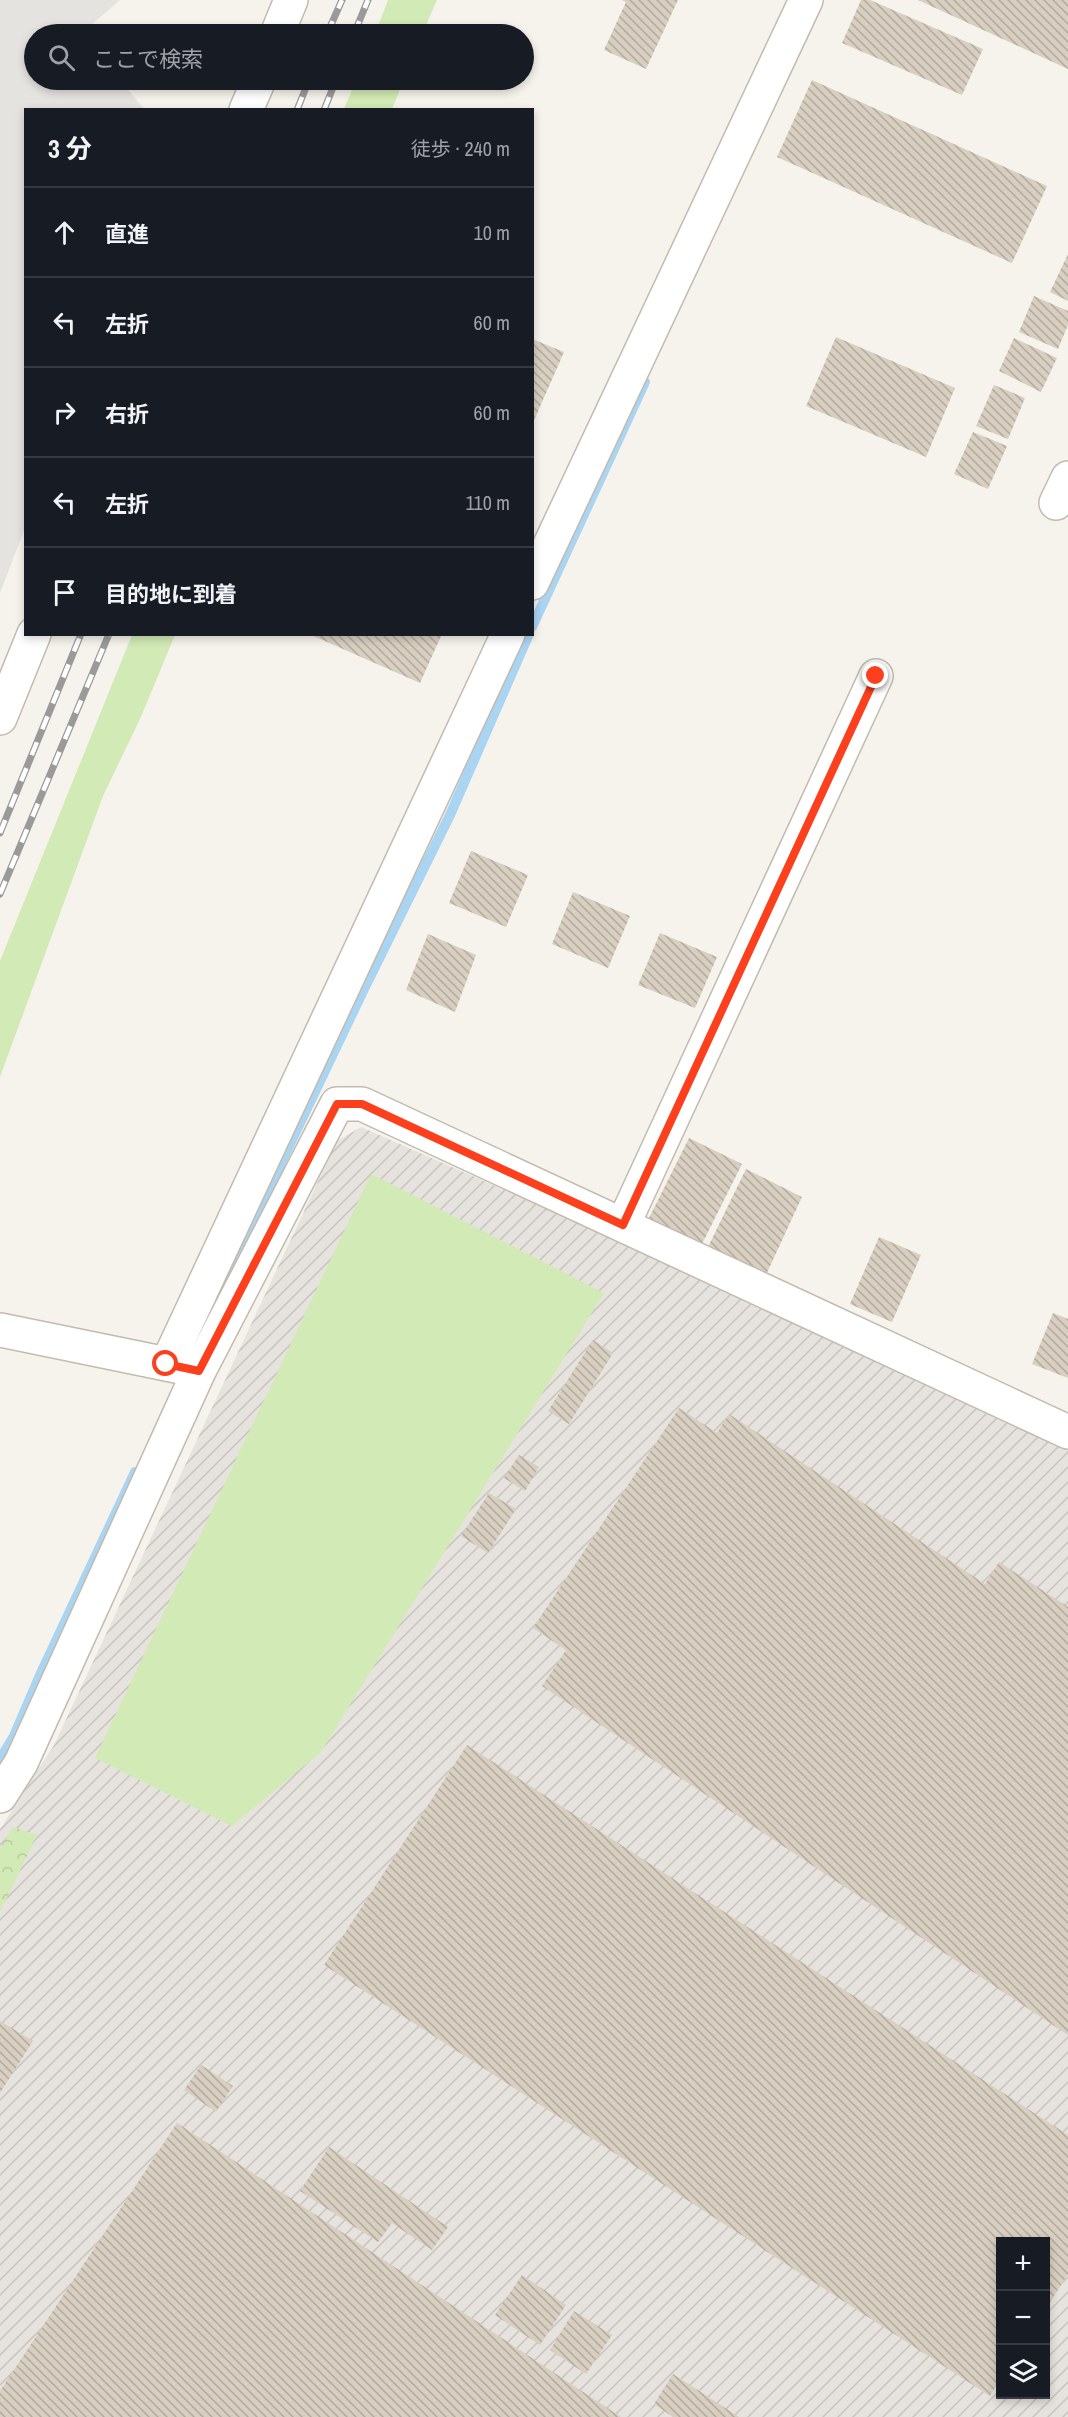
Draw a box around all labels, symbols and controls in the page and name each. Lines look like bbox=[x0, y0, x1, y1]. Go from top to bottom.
search box bbox=[24, 24, 534, 90]
icon: search bbox=[45, 41, 78, 74]
text: ここで検索 bbox=[93, 44, 203, 74]
text: 3 分 bbox=[48, 131, 92, 166]
text: 徒歩 · 240 m bbox=[411, 135, 510, 162]
icon: ahead bbox=[48, 216, 81, 249]
text: 直進 bbox=[105, 219, 149, 249]
text: 10 m bbox=[474, 219, 510, 246]
icon: left bbox=[48, 306, 81, 339]
text: 左折 bbox=[105, 309, 149, 339]
text: 60 m bbox=[474, 309, 510, 336]
icon: right bbox=[48, 396, 81, 429]
text: 右折 bbox=[105, 399, 149, 429]
text: 60 m bbox=[474, 399, 510, 426]
icon: left bbox=[48, 486, 81, 519]
text: 左折 bbox=[105, 489, 149, 519]
text: 110 m bbox=[466, 489, 510, 516]
icon: arrive bbox=[48, 576, 81, 609]
text: 目的地に到着 bbox=[105, 579, 237, 609]
route end bbox=[862, 662, 888, 688]
route start bbox=[152, 1350, 178, 1376]
map controls bbox=[996, 2237, 1050, 2399]
button: + bbox=[996, 2237, 1050, 2291]
button: − bbox=[996, 2291, 1050, 2345]
button: layers bbox=[996, 2345, 1050, 2399]

